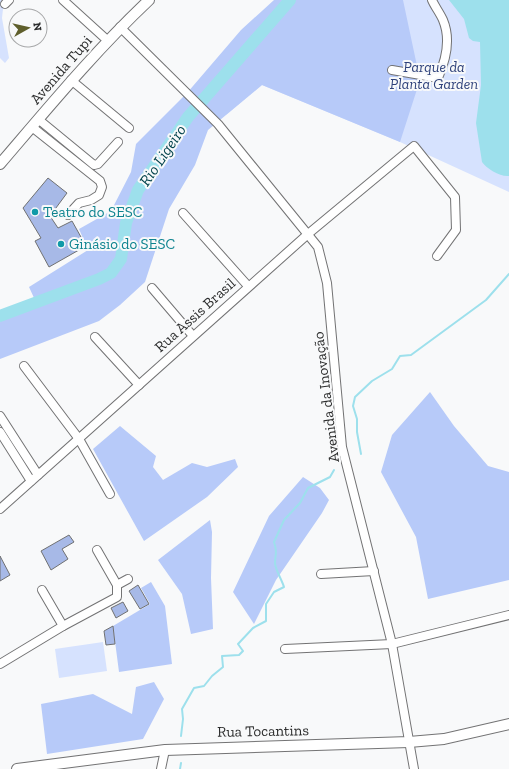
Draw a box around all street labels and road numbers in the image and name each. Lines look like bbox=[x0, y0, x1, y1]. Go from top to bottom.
street label: Avenida Tupi bbox=[26, 32, 96, 108]
street label: Rua Assis Brasil bbox=[151, 274, 239, 356]
street label: Avenida da Inovação bbox=[309, 330, 343, 463]
street label: Rua Tocantins bbox=[217, 721, 309, 741]

